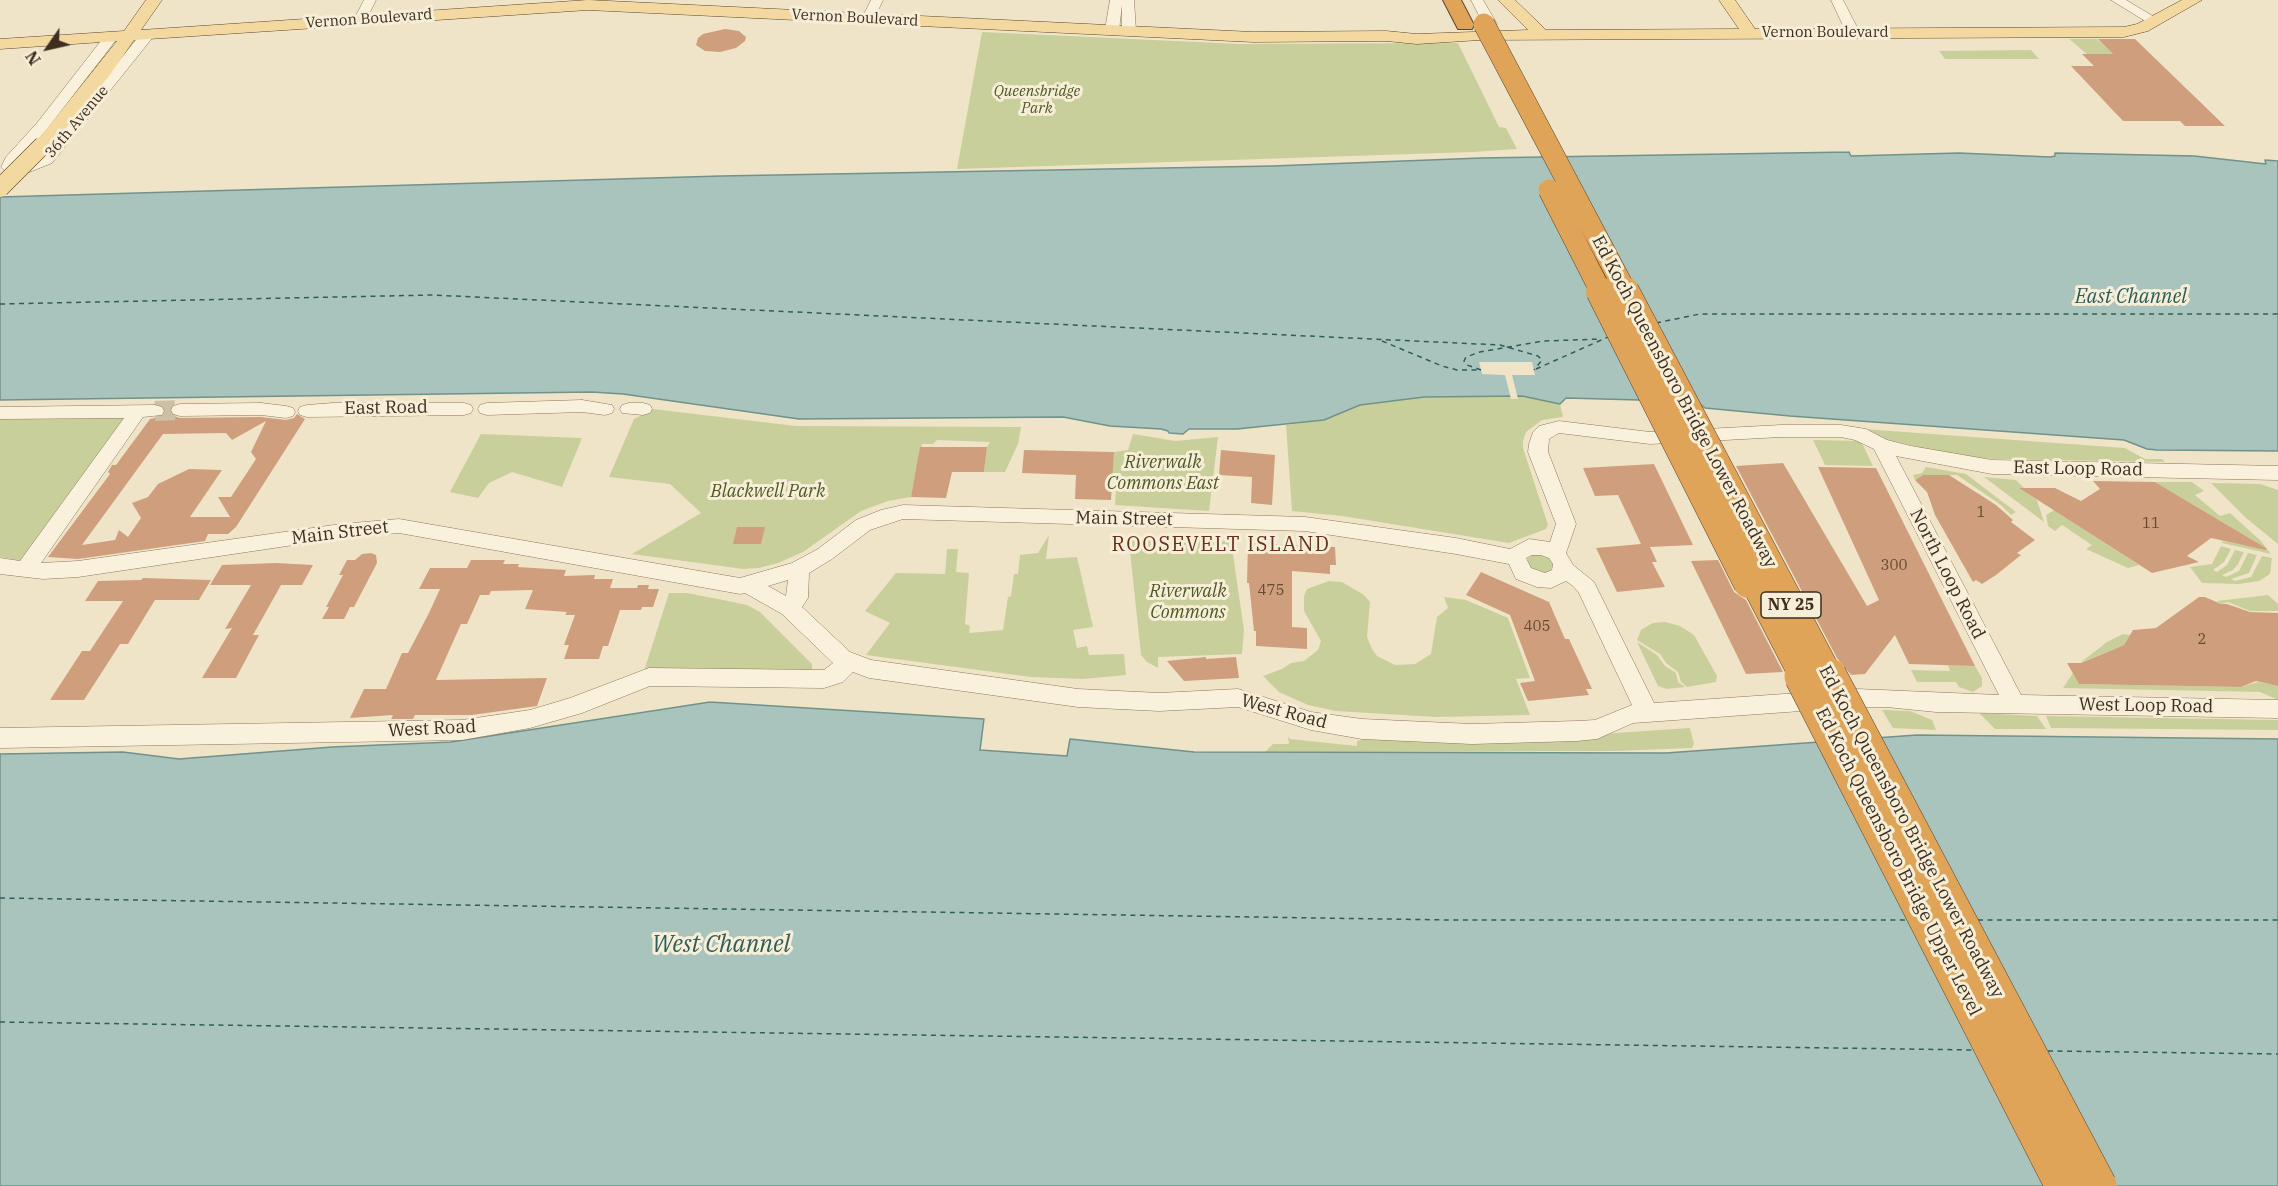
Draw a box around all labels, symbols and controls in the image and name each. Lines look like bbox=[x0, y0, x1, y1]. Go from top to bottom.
street label: Vernon Boulevard bbox=[305, 6, 433, 32]
street label: Vernon Boulevard bbox=[791, 6, 919, 30]
north arrow bbox=[18, 18, 78, 78]
street label: Vernon Boulevard bbox=[1761, 24, 1889, 42]
text: N bbox=[21, 47, 45, 69]
street label: 36th Avenue bbox=[42, 82, 112, 162]
park label: Queensbridge Park bbox=[994, 83, 1080, 118]
street label: Ed Koch Queensboro Bridge Lower Roadway bbox=[1587, 232, 1781, 572]
water label: East Channel bbox=[2075, 285, 2187, 309]
street label: East Road bbox=[344, 396, 428, 420]
park label: Riverwalk Commons East bbox=[1107, 452, 1219, 494]
street label: East Loop Road bbox=[2013, 457, 2143, 481]
park label: Blackwell Park bbox=[711, 481, 825, 503]
house number: 1 bbox=[1977, 504, 1985, 522]
street label: North Loop Road bbox=[1905, 505, 1989, 643]
street label: Main Street bbox=[1075, 507, 1173, 531]
house number: 11 bbox=[2142, 515, 2160, 533]
street label: Main Street bbox=[290, 516, 390, 550]
district label: ROOSEVELT ISLAND bbox=[1112, 533, 1330, 557]
house number: 300 bbox=[1881, 557, 1907, 575]
park label: Riverwalk Commons bbox=[1149, 581, 1227, 624]
house number: 475 bbox=[1258, 582, 1284, 600]
road number: NY 25 bbox=[1761, 592, 1821, 618]
house number: 405 bbox=[1524, 618, 1550, 636]
house number: 2 bbox=[2198, 631, 2206, 649]
street label: Ed Koch Queensboro Bridge Lower Roadway bbox=[1814, 662, 2008, 1002]
street label: West Road bbox=[1239, 690, 1329, 734]
street label: West Loop Road bbox=[2078, 694, 2214, 718]
street label: Ed Koch Queensboro Bridge Upper Level bbox=[1811, 704, 1985, 1020]
street label: West Road bbox=[387, 716, 477, 742]
water label: West Channel bbox=[652, 931, 790, 959]

